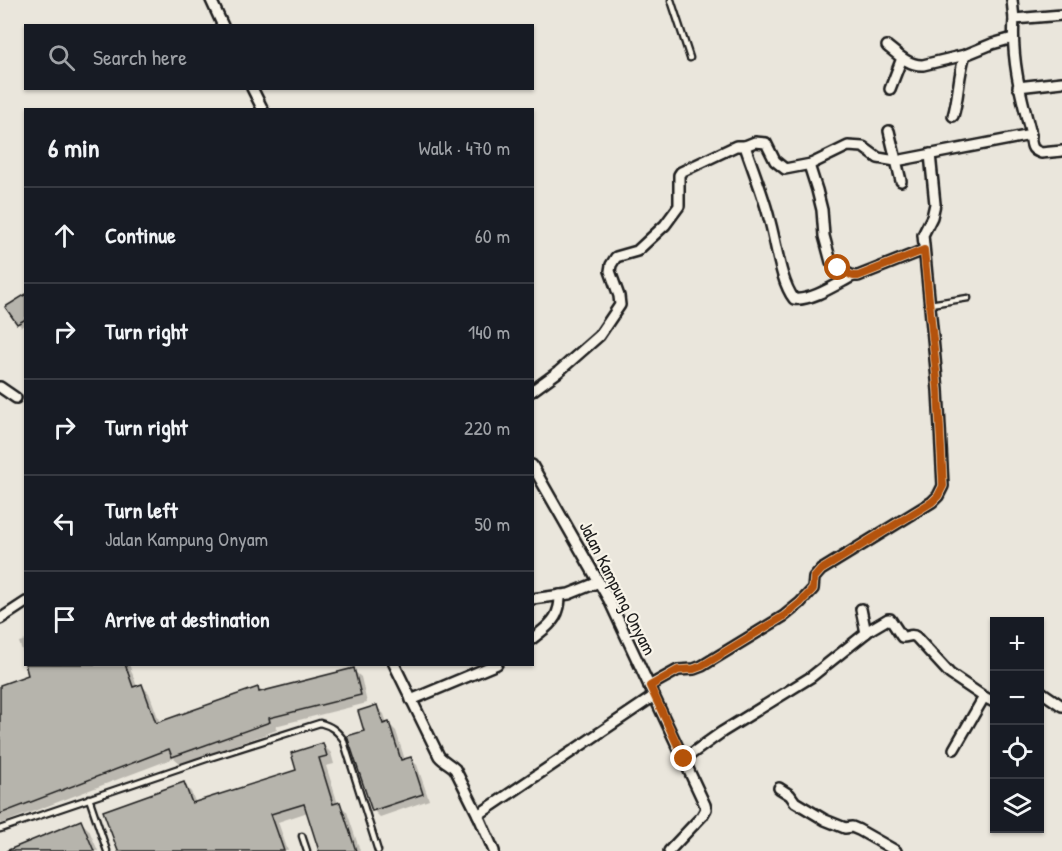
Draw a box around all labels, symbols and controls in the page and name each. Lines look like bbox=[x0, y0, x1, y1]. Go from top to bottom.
search box bbox=[24, 24, 534, 90]
icon: search bbox=[45, 41, 78, 74]
text: Search here bbox=[93, 42, 187, 72]
text: 6 min bbox=[48, 130, 100, 165]
text: Walk · 470 m bbox=[418, 134, 510, 161]
icon: ahead bbox=[48, 219, 81, 252]
text: Continue bbox=[105, 220, 176, 250]
text: 60 m bbox=[475, 222, 510, 249]
route start bbox=[824, 254, 850, 280]
icon: right bbox=[48, 315, 81, 348]
text: Turn right bbox=[105, 316, 188, 346]
text: 140 m bbox=[468, 318, 510, 345]
icon: right bbox=[48, 411, 81, 444]
text: Turn right bbox=[105, 412, 188, 442]
text: 220 m bbox=[464, 414, 510, 441]
text: Turn left bbox=[105, 495, 178, 525]
icon: left bbox=[48, 507, 81, 540]
text: 50 m bbox=[474, 510, 510, 537]
street label: Jalan Kampung Onyam bbox=[574, 517, 662, 659]
text: Jalan Kampung Onyam bbox=[105, 525, 268, 552]
icon: arrive bbox=[48, 603, 81, 636]
text: Arrive at destination bbox=[105, 604, 270, 634]
map controls bbox=[990, 617, 1044, 833]
button: + bbox=[990, 617, 1044, 671]
button: − bbox=[990, 671, 1044, 725]
button: locate bbox=[990, 725, 1044, 779]
route end bbox=[670, 745, 696, 771]
button: layers bbox=[990, 779, 1044, 833]

